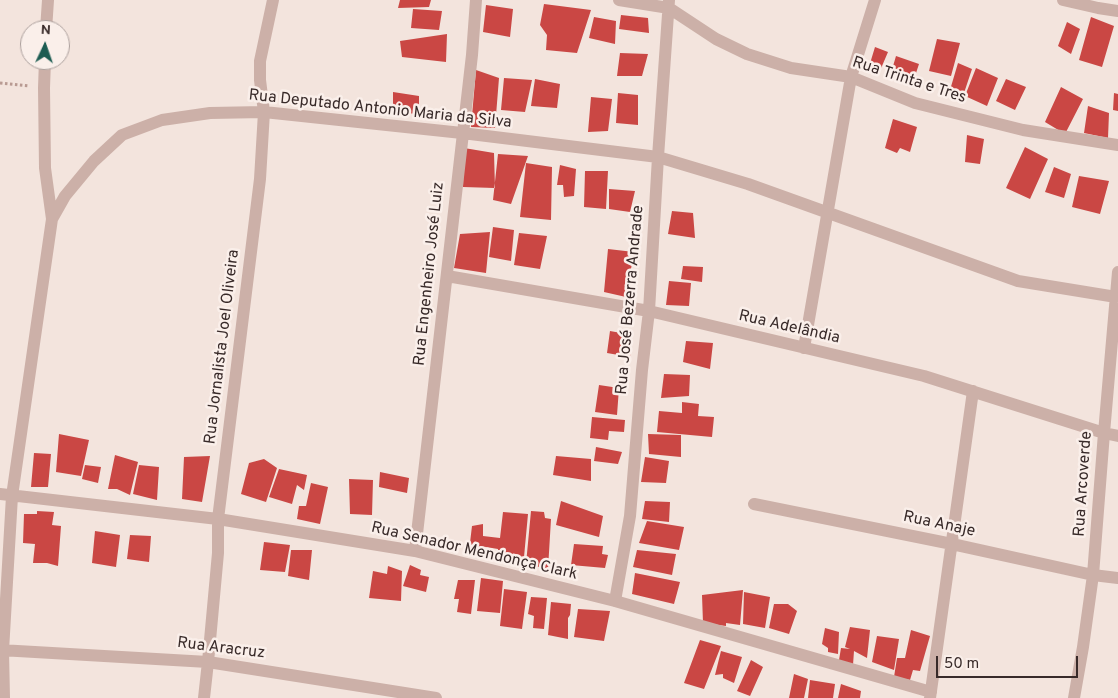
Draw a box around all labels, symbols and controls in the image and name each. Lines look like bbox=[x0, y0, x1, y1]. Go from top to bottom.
north arrow bbox=[20, 20, 70, 70]
text: N bbox=[40, 22, 51, 39]
street label: Rua Trinta e Tres bbox=[850, 54, 968, 108]
street label: Rua Deputado Antonio Maria da Silva bbox=[248, 87, 512, 133]
street label: Rua Engenheiro José Luiz bbox=[411, 181, 449, 367]
street label: Rua José Bezerra Andrade bbox=[613, 204, 649, 396]
street label: Rua Jornalista Joel Oliveira bbox=[202, 249, 244, 445]
street label: Rua Adelândia bbox=[737, 307, 841, 349]
street label: Rua Arcoverde bbox=[1071, 431, 1097, 537]
street label: Rua Anaje bbox=[901, 508, 977, 542]
street label: Rua Senador Mendonça Clark bbox=[369, 519, 579, 585]
street label: Rua Aracruz bbox=[176, 634, 266, 664]
scale bar bbox=[938, 646, 1080, 678]
text: 50 m bbox=[944, 655, 979, 674]

